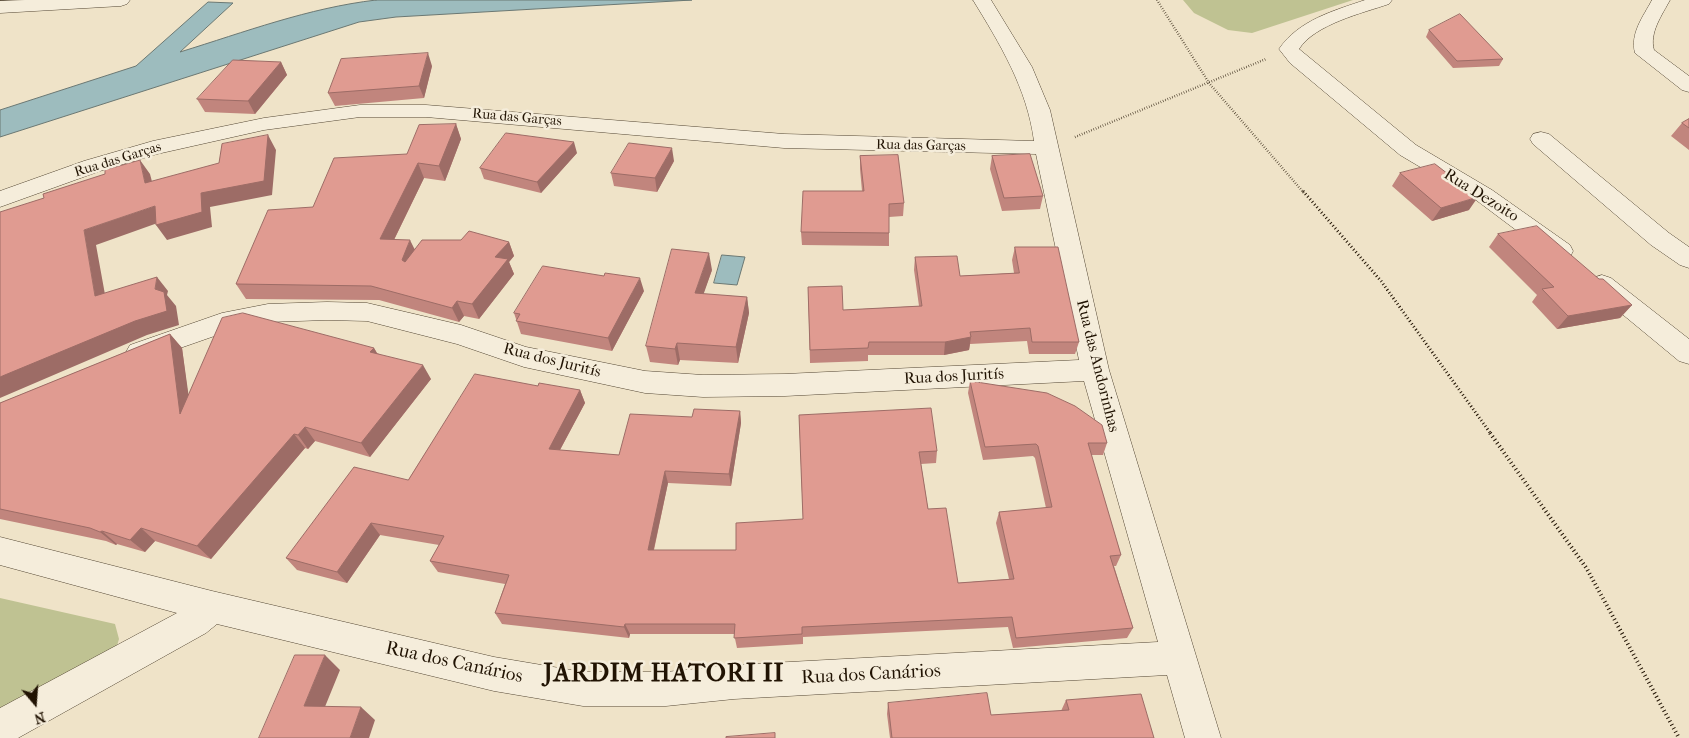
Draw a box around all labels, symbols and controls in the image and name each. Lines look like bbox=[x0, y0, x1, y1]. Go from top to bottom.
street label: Rua das Garças bbox=[472, 106, 562, 130]
street label: Rua das Garças bbox=[876, 137, 966, 155]
street label: Rua das Garças bbox=[73, 139, 163, 181]
street label: Rua Dezoito bbox=[1440, 165, 1522, 227]
street label: Rua das Andorinhas bbox=[1071, 298, 1123, 434]
street label: Rua dos Juritís bbox=[501, 340, 603, 382]
street label: Rua dos Juritís bbox=[904, 365, 1004, 389]
street label: Rua dos Canários bbox=[383, 637, 525, 689]
district label: JARDIM HATORI II bbox=[542, 660, 786, 690]
street label: Rua dos Canários bbox=[801, 660, 941, 690]
north arrow bbox=[10, 678, 60, 728]
text: N bbox=[32, 708, 47, 727]

